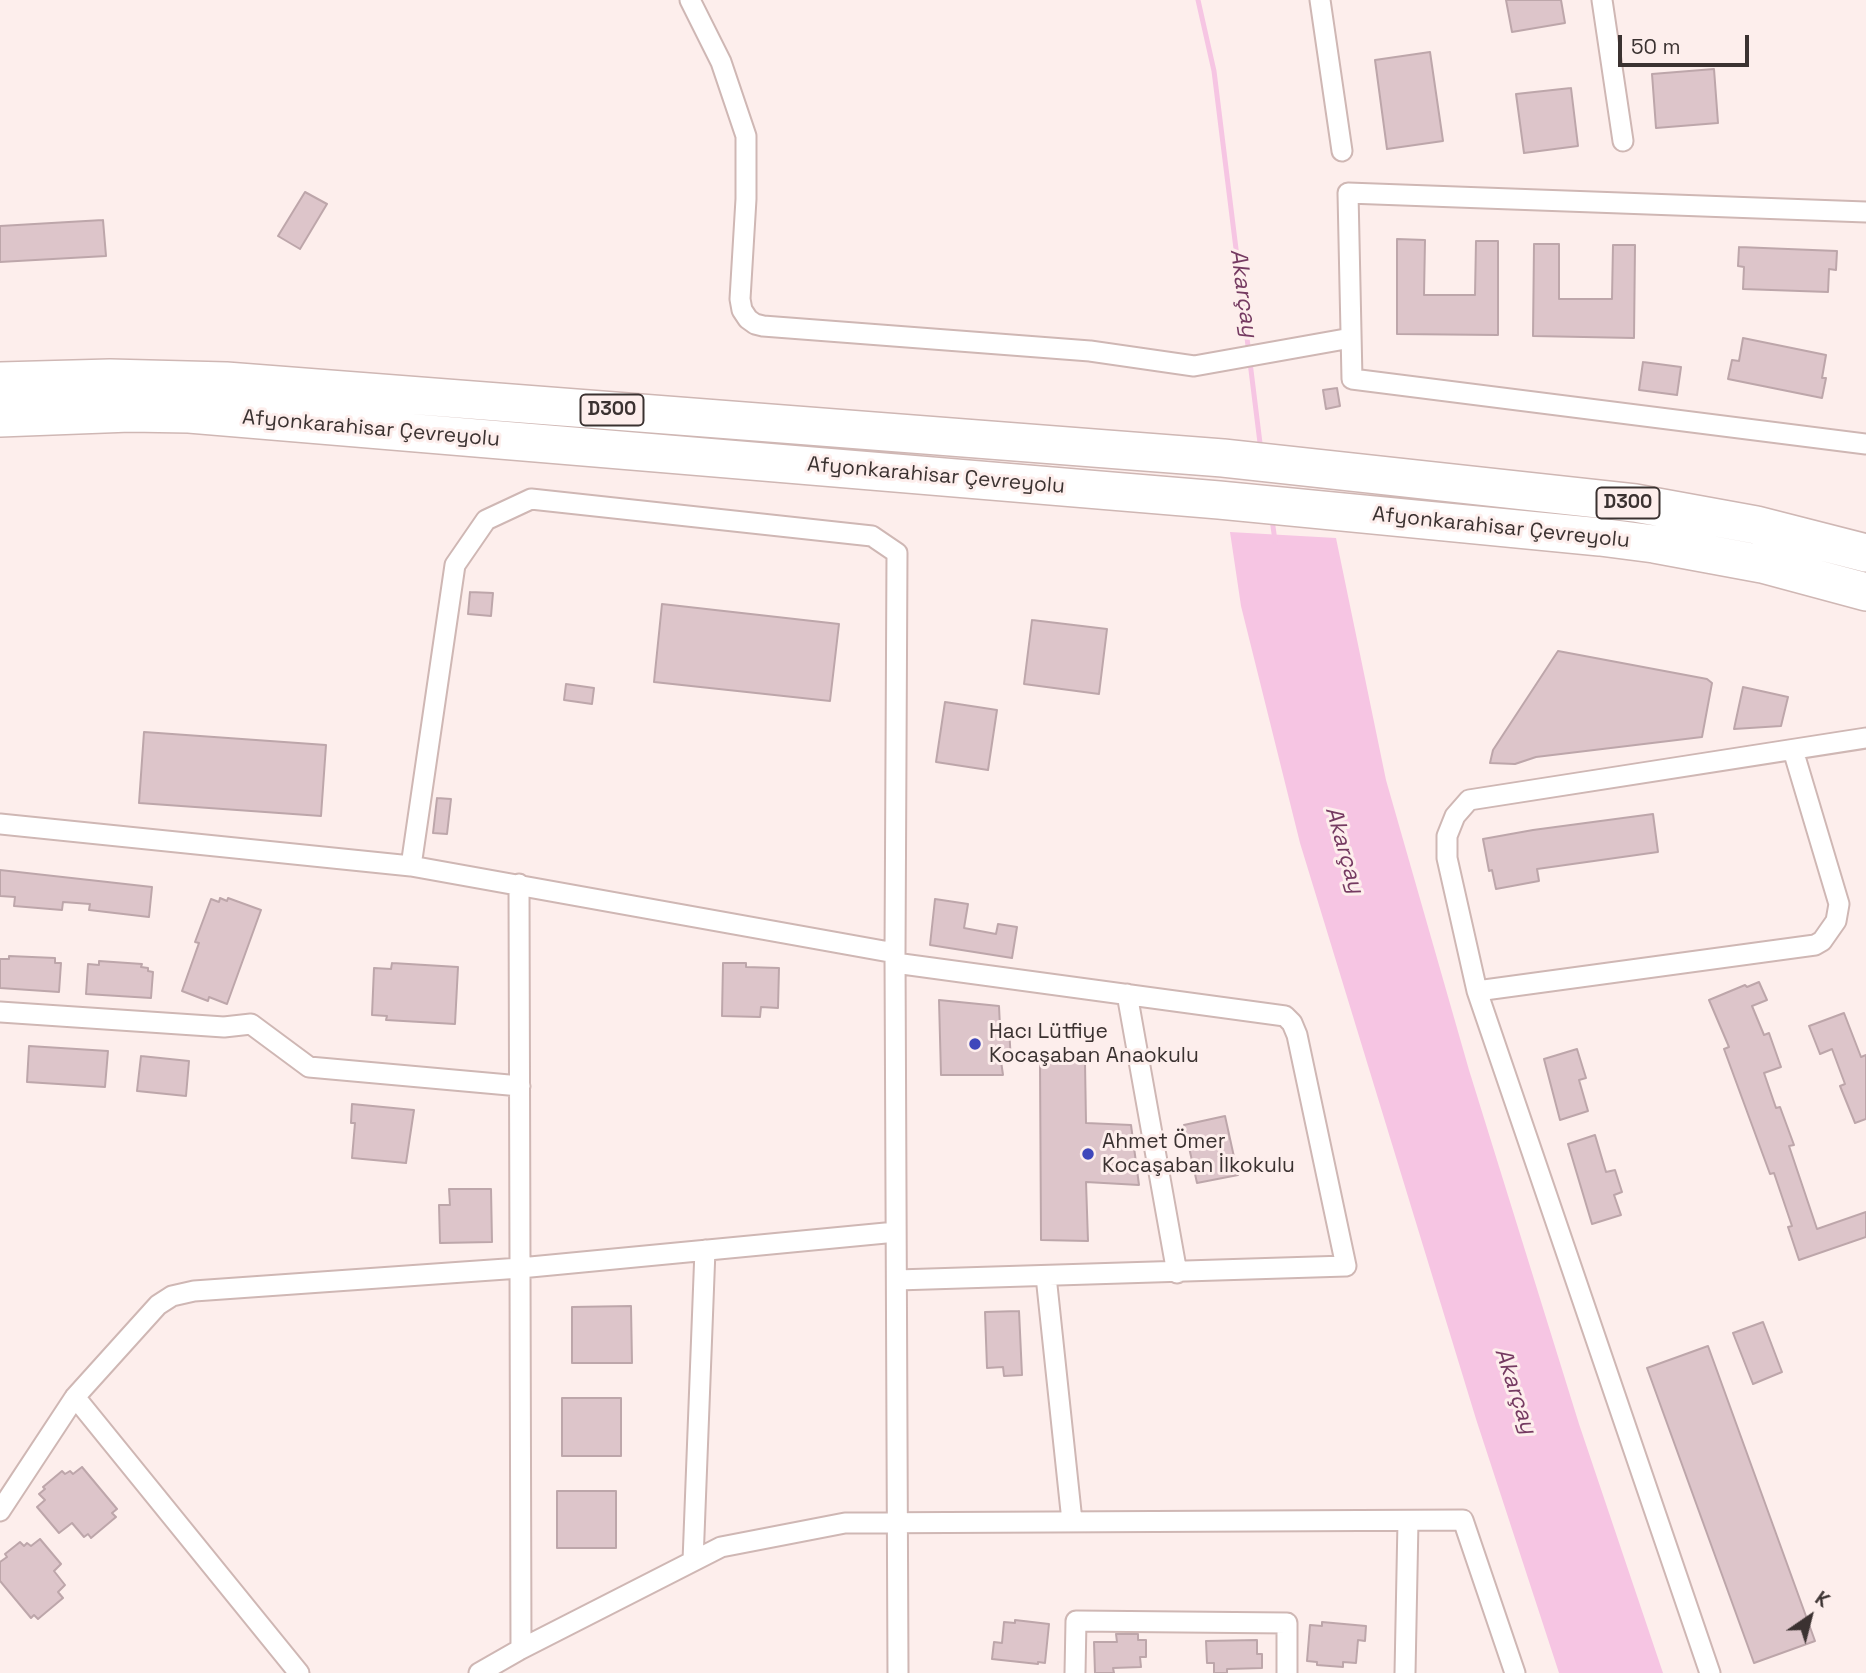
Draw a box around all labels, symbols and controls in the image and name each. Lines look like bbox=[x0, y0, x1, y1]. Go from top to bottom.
scale bar bbox=[1621, 21, 1752, 65]
text: 50 m bbox=[1631, 33, 1681, 60]
water label: Akarçay bbox=[1223, 247, 1263, 339]
road number: D300 bbox=[580, 394, 644, 426]
street label: Afyonkarahisar Çevreyolu bbox=[241, 405, 501, 453]
street label: Afyonkarahisar Çevreyolu bbox=[806, 452, 1066, 500]
road number: D300 bbox=[1596, 488, 1660, 518]
street label: Afyonkarahisar Çevreyolu bbox=[1371, 502, 1631, 554]
water label: Akarçay bbox=[1318, 803, 1370, 897]
place label: Hacı Lütfiye Kocaşaban Anaokulu bbox=[989, 1019, 1199, 1069]
marker: Hacı Lütfiye Kocaşaban Anaokulu bbox=[967, 1036, 983, 1052]
place label: Ahmet Ömer Kocaşaban İlkokulu bbox=[1102, 1129, 1295, 1179]
marker: Ahmet Ömer Kocaşaban İlkokulu bbox=[1080, 1146, 1096, 1162]
water label: Akarçay bbox=[1488, 1344, 1542, 1438]
north arrow bbox=[1775, 1582, 1845, 1652]
text: K bbox=[1810, 1586, 1834, 1613]

